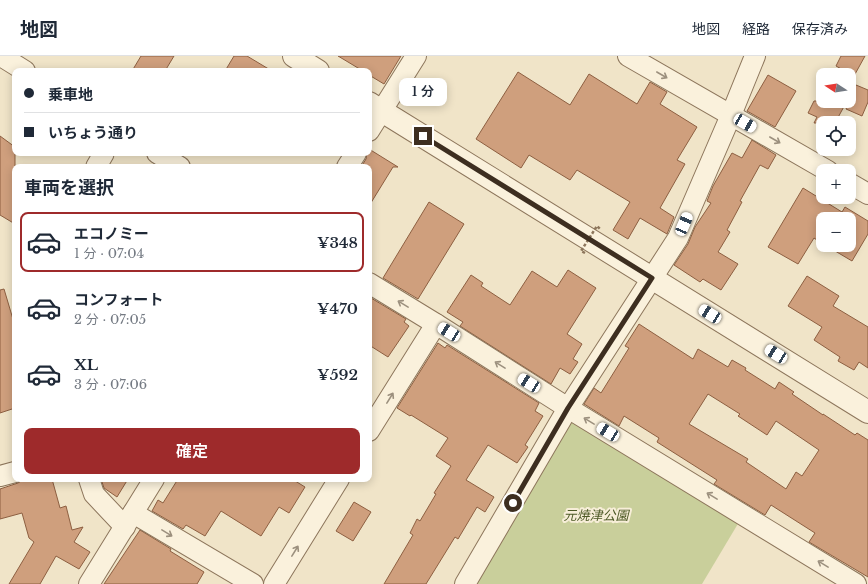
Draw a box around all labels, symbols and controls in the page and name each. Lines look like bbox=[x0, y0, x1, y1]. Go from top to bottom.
text: 地図 bbox=[20, 18, 58, 41]
text: 地図 bbox=[692, 20, 720, 38]
text: 経路 bbox=[742, 20, 770, 38]
text: 保存済み bbox=[792, 20, 848, 38]
north arrow bbox=[816, 68, 856, 108]
map controls bbox=[816, 68, 856, 252]
one-way arrow bbox=[656, 72, 668, 80]
callout: 1 分 bbox=[399, 78, 447, 106]
text: 1 分 bbox=[412, 83, 434, 100]
text: 乗車地 bbox=[48, 85, 93, 104]
car bbox=[732, 112, 758, 134]
button: locate bbox=[816, 116, 856, 156]
text: いちょう通り bbox=[48, 123, 138, 142]
route end bbox=[414, 127, 432, 145]
one-way arrow bbox=[768, 137, 780, 145]
button: + bbox=[816, 164, 856, 204]
text: 車両を選択 bbox=[24, 177, 114, 199]
car bbox=[674, 211, 694, 237]
button: − bbox=[816, 212, 856, 252]
icon: car bbox=[26, 224, 62, 260]
text: エコノミー bbox=[74, 224, 149, 243]
text: ¥348 bbox=[317, 233, 358, 252]
text: 1 分 · 07:04 bbox=[74, 245, 144, 262]
icon: car bbox=[26, 290, 62, 326]
text: コンフォート bbox=[74, 290, 164, 309]
text: ¥470 bbox=[317, 299, 358, 318]
one-way arrow bbox=[397, 299, 409, 307]
car bbox=[697, 303, 723, 325]
text: 2 分 · 07:05 bbox=[74, 311, 146, 328]
car bbox=[436, 321, 462, 343]
car bbox=[763, 343, 789, 365]
text: XL bbox=[74, 355, 98, 374]
icon: car bbox=[26, 356, 62, 392]
one-way arrow bbox=[494, 360, 506, 368]
text: ¥592 bbox=[317, 365, 358, 384]
car bbox=[516, 372, 542, 394]
text: 3 分 · 07:06 bbox=[74, 376, 147, 393]
one-way arrow bbox=[386, 392, 394, 404]
one-way arrow bbox=[583, 416, 595, 424]
car bbox=[595, 421, 621, 443]
button: 確定 bbox=[24, 428, 360, 474]
one-way arrow bbox=[707, 492, 718, 500]
route start bbox=[504, 494, 522, 512]
park label: 元焼津公園 bbox=[563, 507, 630, 524]
one-way arrow bbox=[161, 529, 173, 537]
one-way arrow bbox=[291, 545, 299, 557]
one-way arrow bbox=[817, 559, 829, 567]

